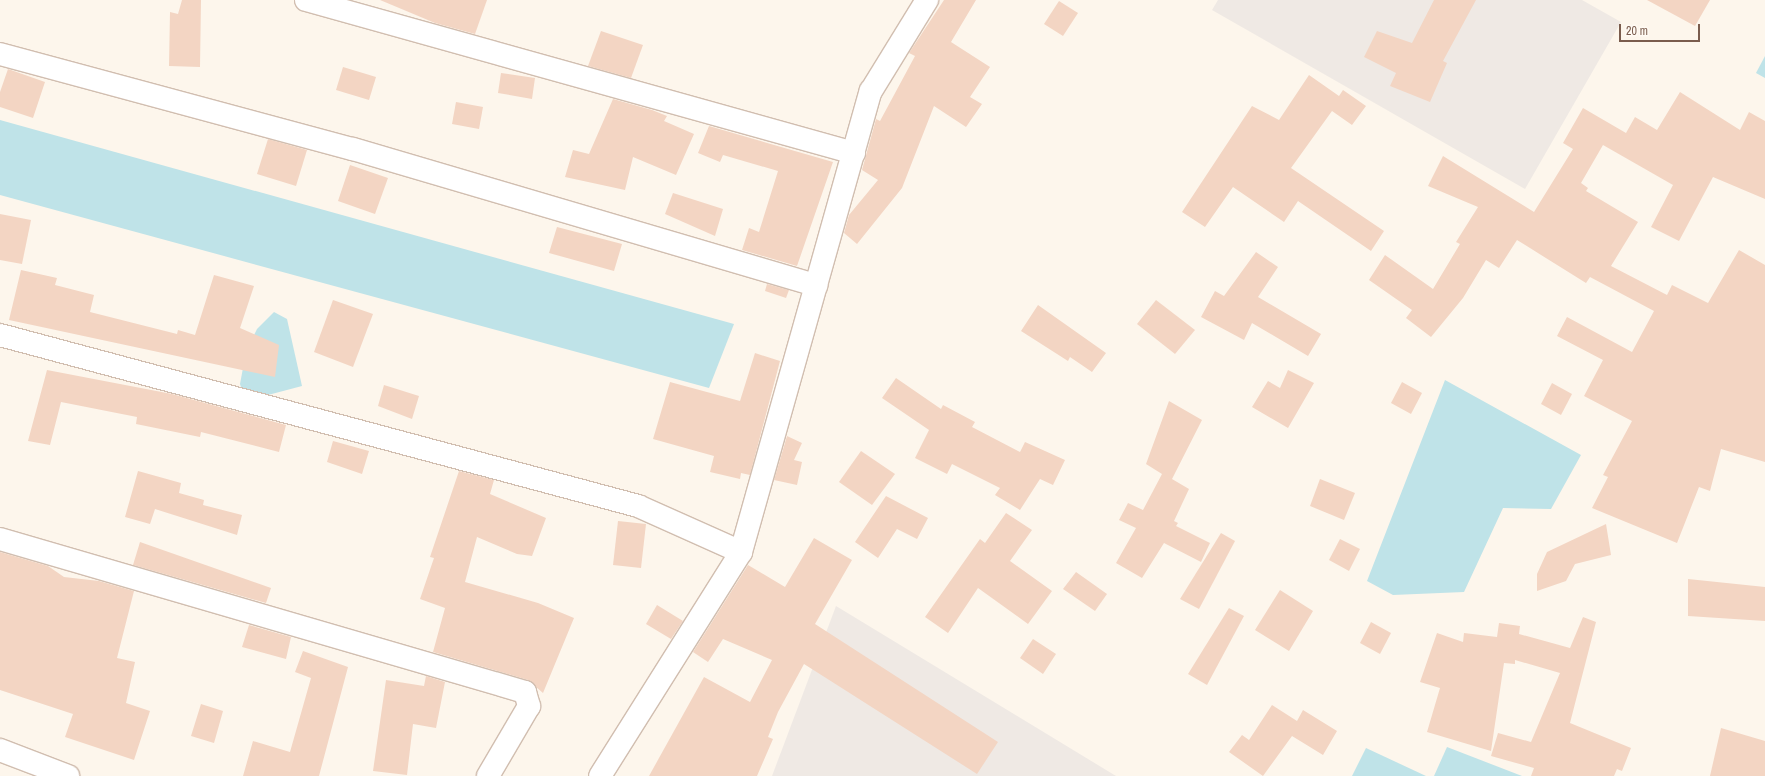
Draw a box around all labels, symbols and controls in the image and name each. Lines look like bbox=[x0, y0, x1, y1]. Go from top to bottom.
scale bar bbox=[1621, 16, 1702, 42]
text: 20 m bbox=[1626, 23, 1648, 39]

